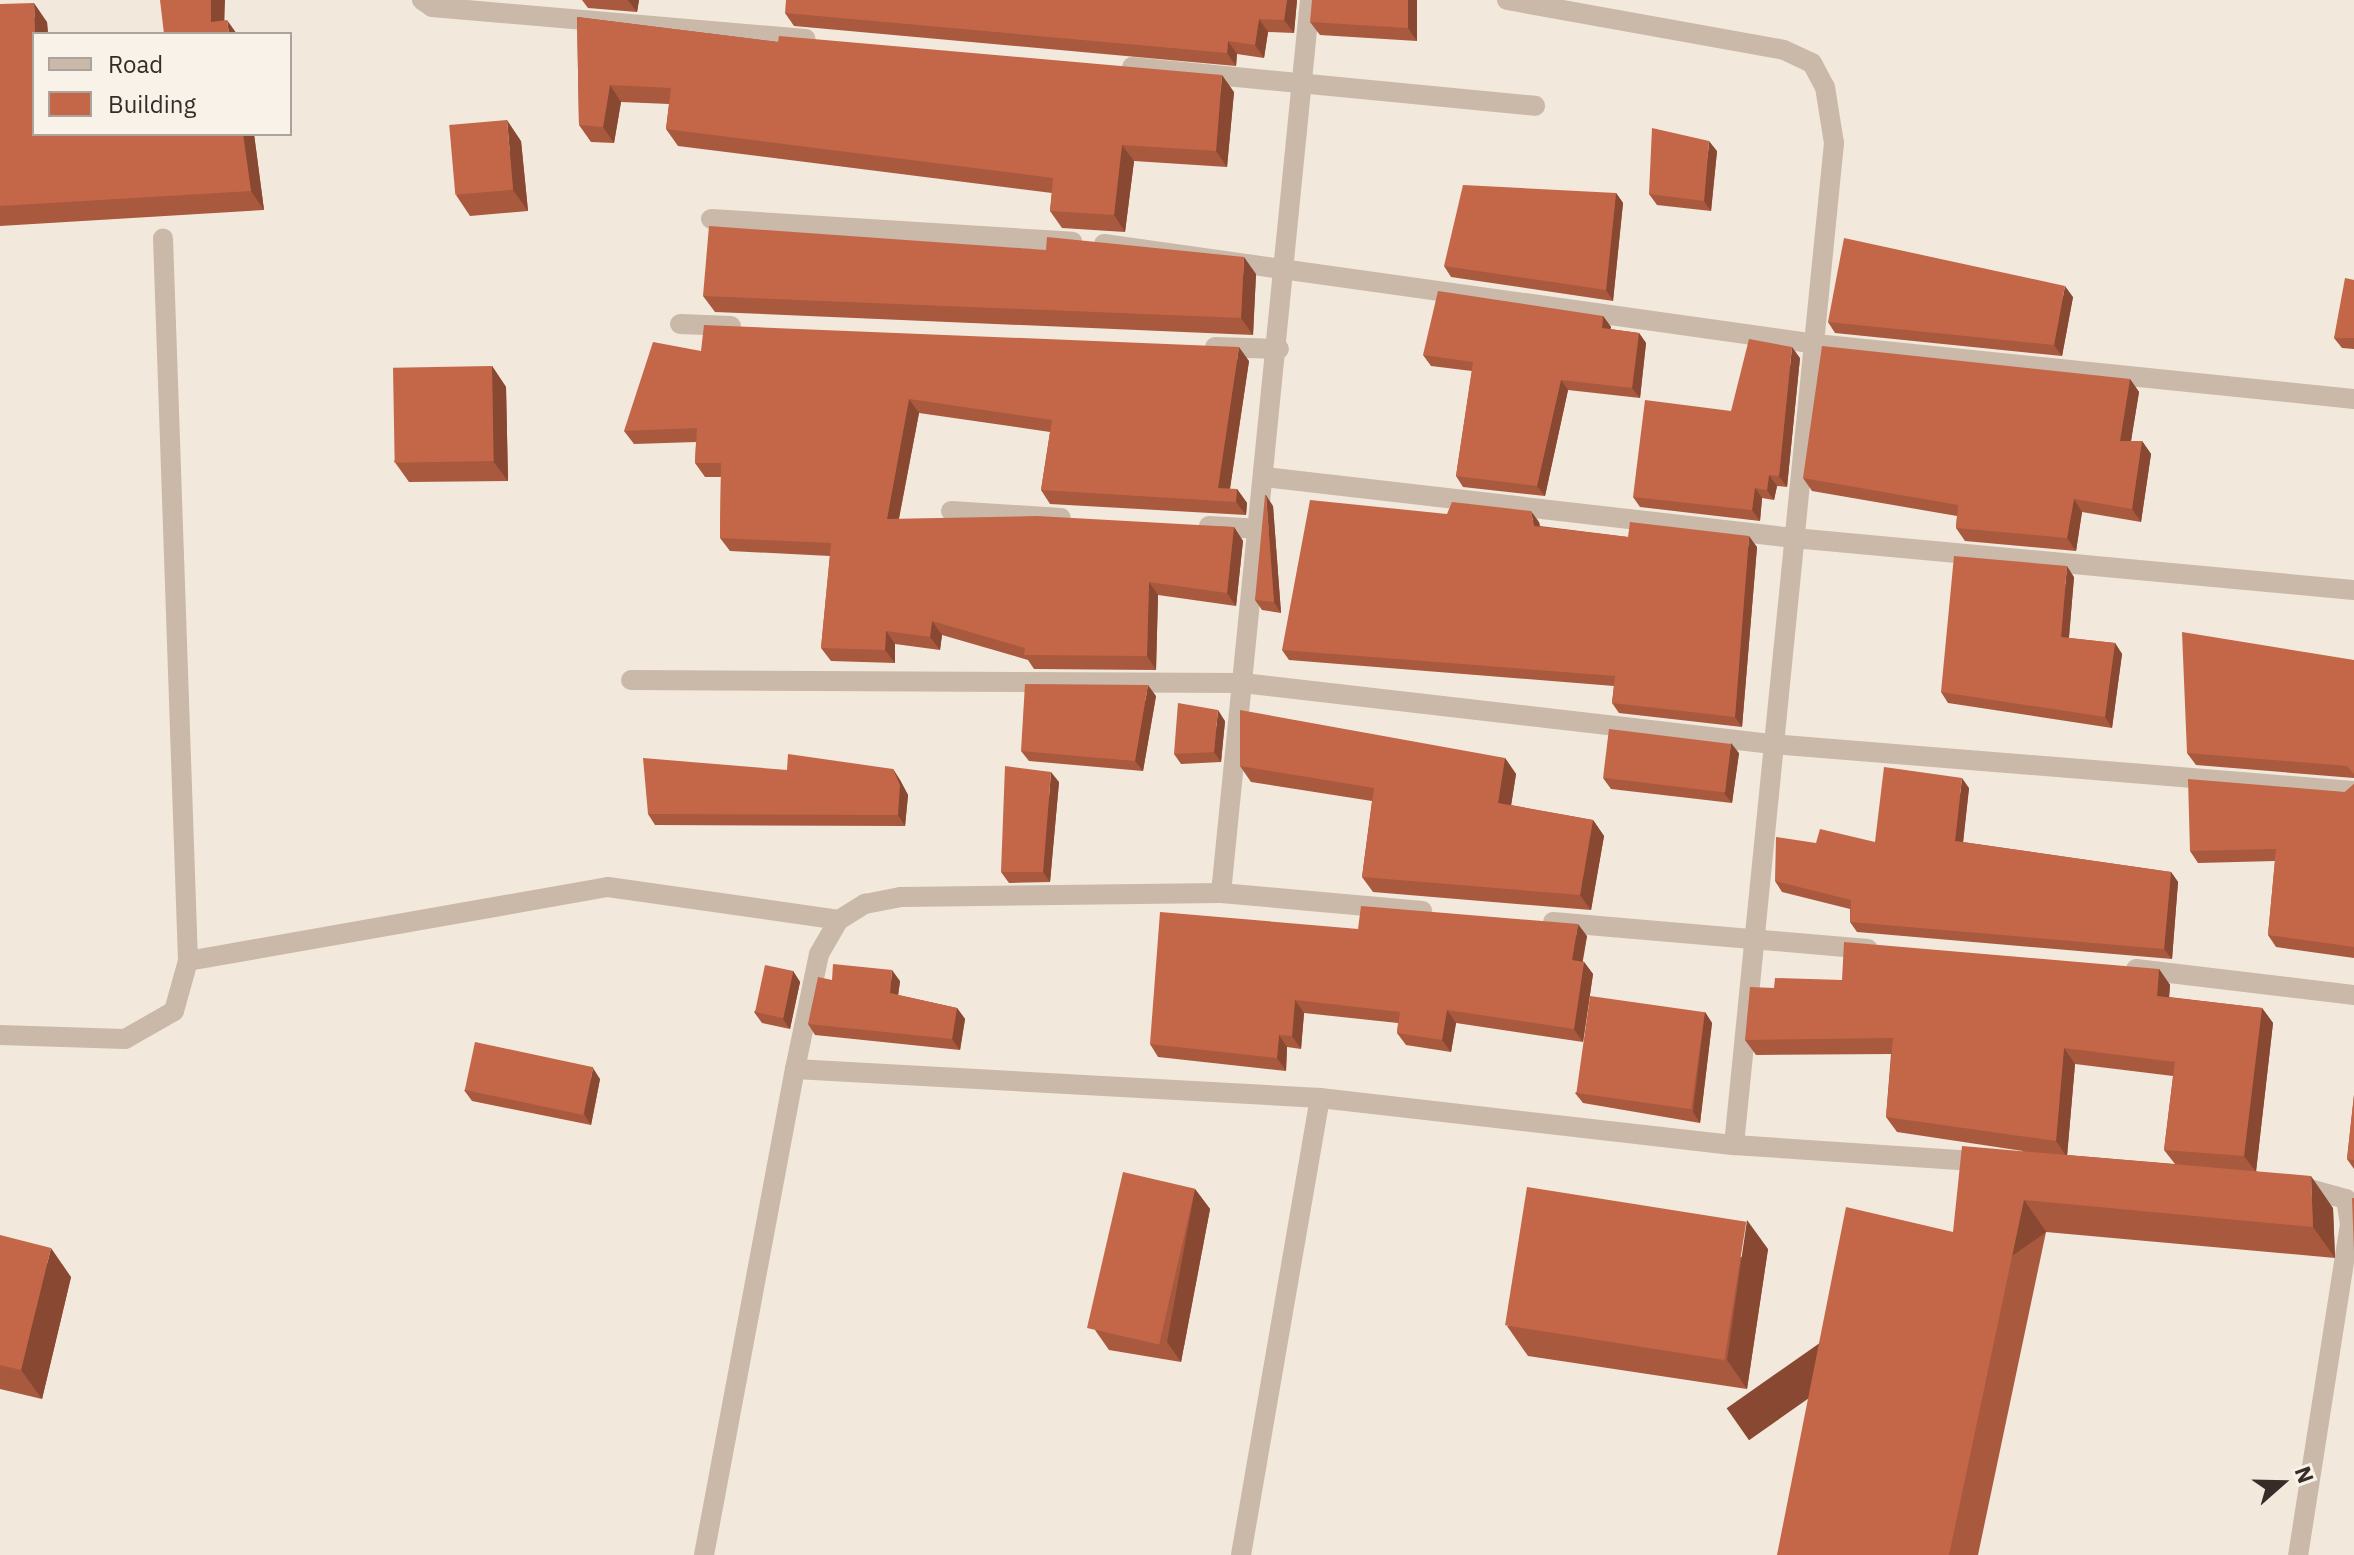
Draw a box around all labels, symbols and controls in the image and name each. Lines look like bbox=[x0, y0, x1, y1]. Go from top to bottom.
legend bbox=[32, 32, 292, 136]
text: Road bbox=[108, 48, 163, 80]
text: Building bbox=[108, 88, 196, 120]
north arrow bbox=[2242, 1443, 2322, 1523]
text: N bbox=[2289, 1462, 2321, 1487]

